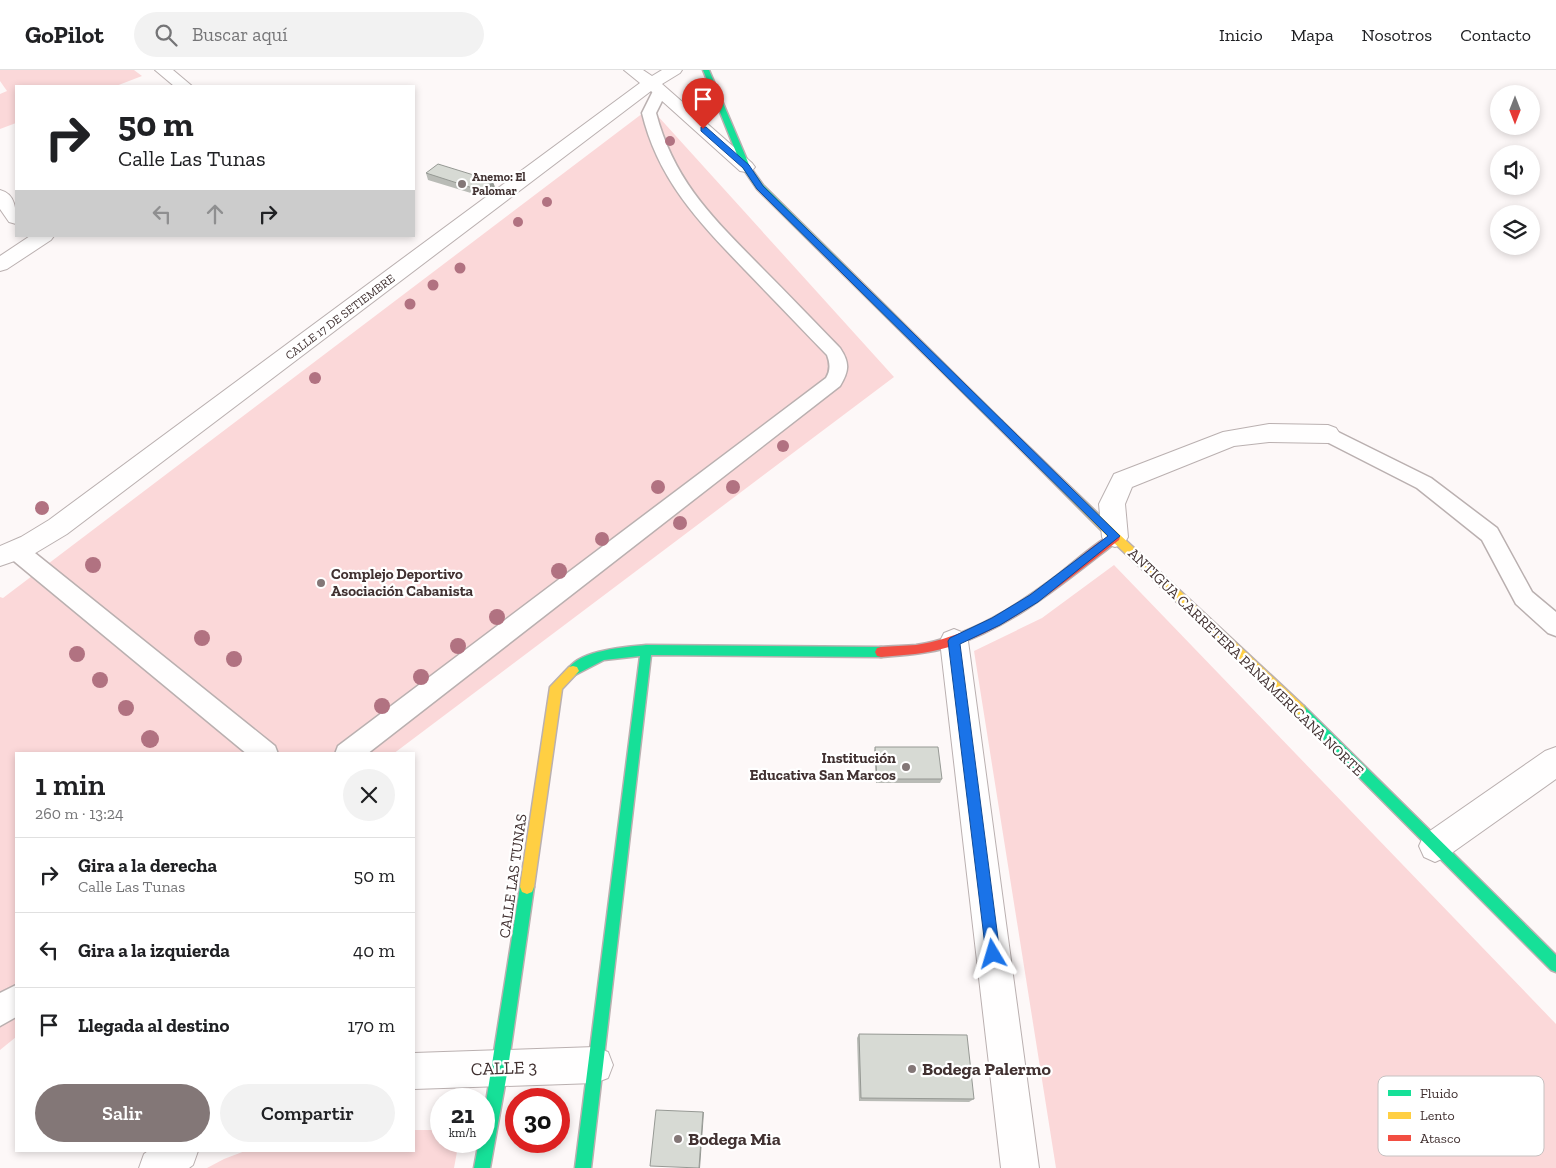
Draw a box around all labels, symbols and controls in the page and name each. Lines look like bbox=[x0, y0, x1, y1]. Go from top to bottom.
search box bbox=[134, 12, 484, 57]
text: GoPilot bbox=[25, 20, 104, 49]
icon: search bbox=[152, 21, 180, 49]
text: Buscar aquí bbox=[192, 23, 288, 46]
text: Inicio bbox=[1219, 24, 1263, 46]
text: Mapa bbox=[1291, 24, 1334, 46]
text: Nosotros bbox=[1362, 24, 1432, 46]
text: Contacto bbox=[1460, 24, 1531, 46]
pin bbox=[682, 78, 724, 129]
icon: arrive bbox=[689, 85, 717, 113]
north arrow bbox=[1490, 85, 1540, 135]
map controls bbox=[1490, 85, 1540, 255]
text: 50 m bbox=[118, 103, 194, 145]
icon: right bbox=[35, 105, 100, 170]
text: Calle Las Tunas bbox=[118, 145, 266, 172]
button: sound bbox=[1490, 145, 1540, 195]
place label: Anemo: El Palomar bbox=[472, 170, 526, 198]
marker: Anemo: El Palomar bbox=[456, 178, 468, 190]
icon: left bbox=[148, 200, 176, 228]
icon: ahead bbox=[201, 200, 229, 228]
icon: right bbox=[254, 200, 282, 228]
button: layers bbox=[1490, 205, 1540, 255]
street label: CALLE 17 DE SETIEMBRE bbox=[283, 271, 397, 363]
street label: ANTIGUA CARRETERA PANAMERICANA NORTE bbox=[1125, 544, 1368, 780]
place label: Complejo Deportivo Asociación Cabanista bbox=[331, 565, 474, 600]
marker: Complejo Deportivo Asociación Cabanista bbox=[315, 577, 327, 589]
place label: Institución Educativa San Marcos bbox=[750, 749, 896, 784]
marker: Institución Educativa San Marcos bbox=[900, 761, 912, 773]
text: 1 min bbox=[35, 767, 105, 803]
button: close bbox=[343, 769, 395, 821]
text: 260 m · 13:24 bbox=[35, 804, 124, 823]
street label: CALLE LAS TUNAS bbox=[495, 813, 531, 939]
text: Gira a la derecha bbox=[78, 854, 217, 877]
icon: right bbox=[35, 861, 63, 889]
text: 50 m bbox=[354, 864, 395, 887]
text: Calle Las Tunas bbox=[78, 877, 185, 896]
position arrow bbox=[966, 927, 1018, 979]
icon: left bbox=[35, 936, 63, 964]
text: Gira a la izquierda bbox=[78, 939, 230, 962]
text: 40 m bbox=[353, 939, 395, 962]
icon: arrive bbox=[35, 1011, 63, 1039]
text: Llegada al destino bbox=[78, 1014, 229, 1037]
text: 170 m bbox=[347, 1014, 395, 1037]
street label: CALLE 3 bbox=[470, 1056, 538, 1080]
place label: Bodega Palermo bbox=[922, 1058, 1052, 1080]
marker: Bodega Palermo bbox=[906, 1063, 918, 1075]
legend bbox=[1378, 1076, 1544, 1156]
button: Salir bbox=[35, 1084, 210, 1142]
button: Compartir bbox=[220, 1084, 395, 1142]
text: Fluido bbox=[1420, 1085, 1458, 1102]
speed limit sign: 30 bbox=[505, 1088, 570, 1153]
text: 21 bbox=[451, 1099, 474, 1129]
text: Lento bbox=[1420, 1107, 1455, 1124]
text: km/h bbox=[449, 1126, 476, 1140]
place label: Bodega Mia bbox=[688, 1128, 781, 1150]
text: Atasco bbox=[1420, 1130, 1461, 1147]
marker: Bodega Mia bbox=[672, 1133, 684, 1145]

